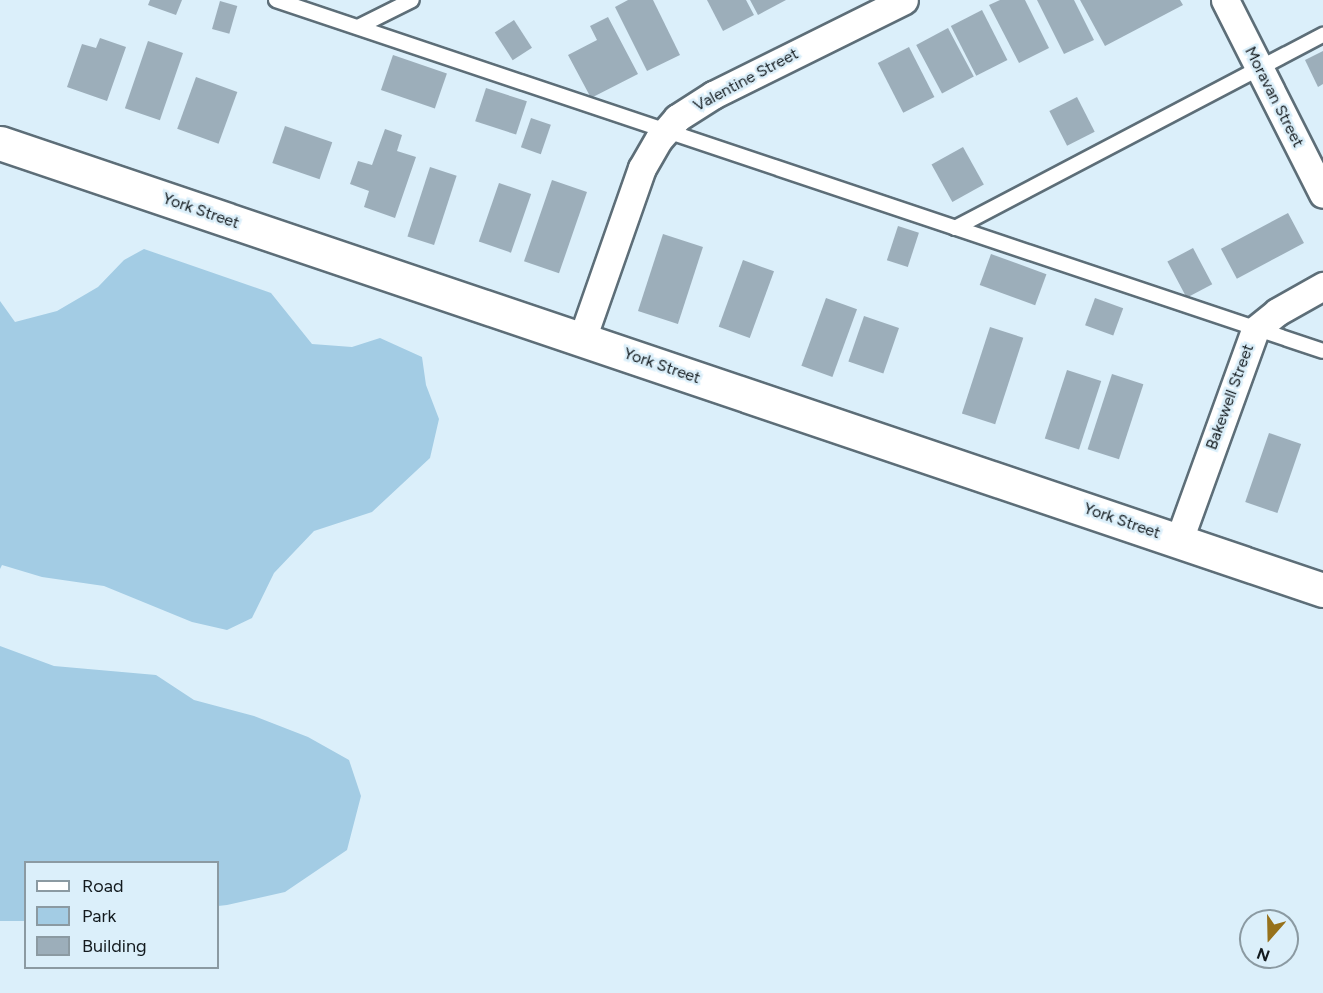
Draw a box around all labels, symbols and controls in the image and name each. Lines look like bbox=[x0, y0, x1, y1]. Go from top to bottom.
street label: Valentine Street bbox=[690, 44, 802, 116]
street label: Moravan Street bbox=[1240, 44, 1308, 150]
street label: York Street bbox=[160, 189, 242, 233]
street label: Bakewell Street bbox=[1202, 342, 1258, 452]
street label: York Street bbox=[621, 344, 703, 388]
street label: York Street bbox=[1081, 499, 1163, 543]
legend bbox=[24, 861, 219, 969]
text: Road bbox=[82, 875, 123, 897]
text: Park bbox=[82, 905, 116, 927]
north arrow bbox=[1239, 909, 1299, 969]
text: Building bbox=[82, 935, 147, 957]
text: N bbox=[1254, 943, 1272, 966]

